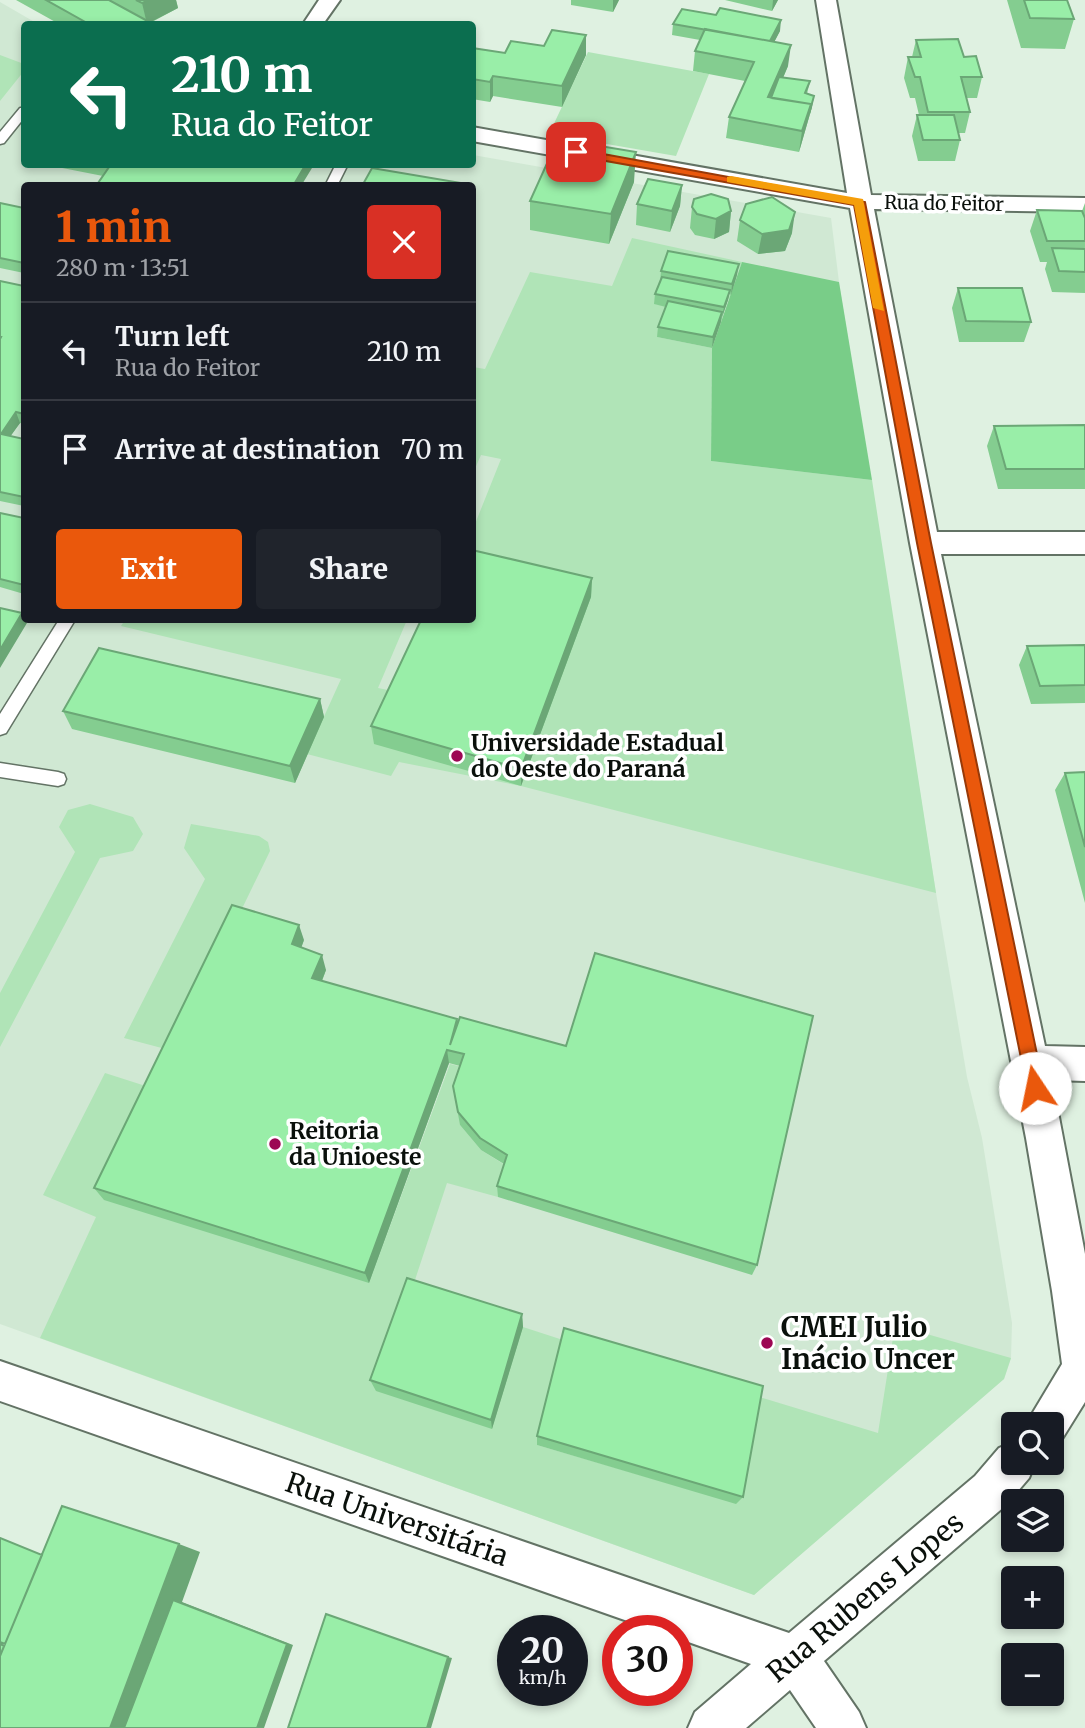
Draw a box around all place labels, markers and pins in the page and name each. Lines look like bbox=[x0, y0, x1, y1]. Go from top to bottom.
pin bbox=[546, 122, 606, 182]
place label: Universidade Estadual do Oeste do Paraná bbox=[471, 728, 724, 783]
marker: Universidade Estadual do Oeste do Paraná bbox=[449, 748, 465, 764]
place label: Reitoria da Unioeste bbox=[289, 1116, 421, 1171]
marker: Reitoria da Unioeste bbox=[267, 1136, 283, 1152]
place label: CMEI Julio Inácio Uncer bbox=[781, 1309, 955, 1377]
marker: CMEI Julio Inácio Uncer bbox=[759, 1335, 775, 1351]

